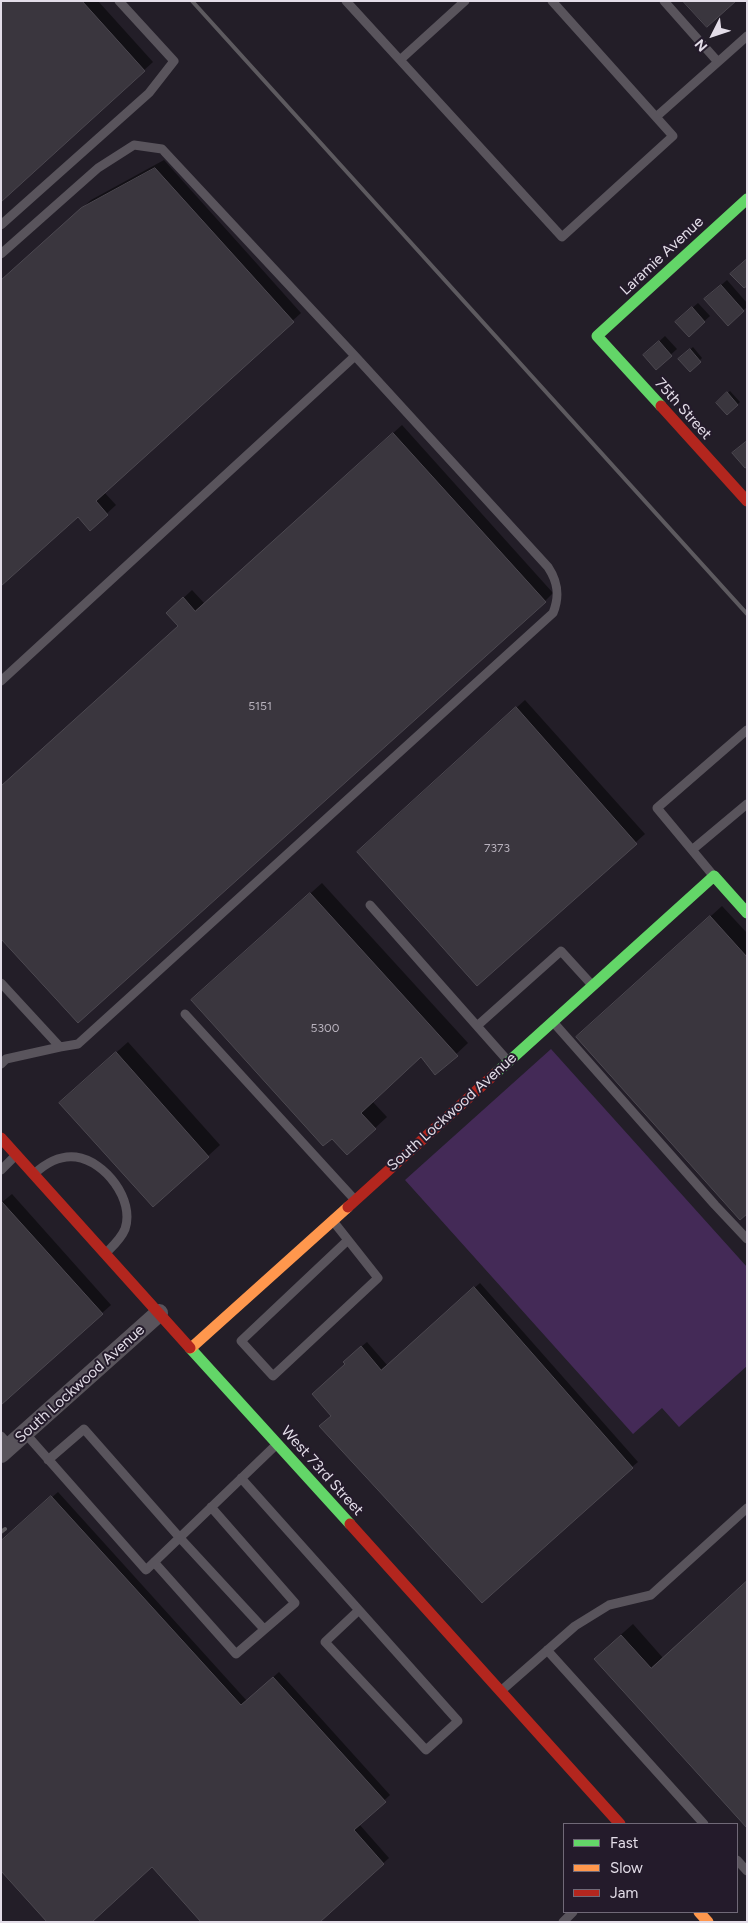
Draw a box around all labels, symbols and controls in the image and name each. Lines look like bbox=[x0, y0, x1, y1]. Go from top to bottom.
north arrow bbox=[688, 10, 738, 60]
text: N bbox=[691, 36, 711, 55]
street label: Laramie Avenue bbox=[617, 213, 707, 299]
street label: 75th Street bbox=[651, 375, 715, 443]
house number: 5151 bbox=[248, 699, 272, 713]
house number: 7373 bbox=[484, 841, 510, 855]
house number: 5300 bbox=[311, 1021, 339, 1035]
street label: South Lockwood Avenue bbox=[384, 1049, 520, 1175]
street label: South Lockwood Avenue bbox=[12, 1321, 148, 1447]
street label: West 73rd Street bbox=[277, 1423, 367, 1519]
legend bbox=[563, 1823, 738, 1913]
text: Fast bbox=[610, 1834, 638, 1852]
text: Slow bbox=[610, 1859, 643, 1877]
text: Jam bbox=[610, 1884, 638, 1902]

